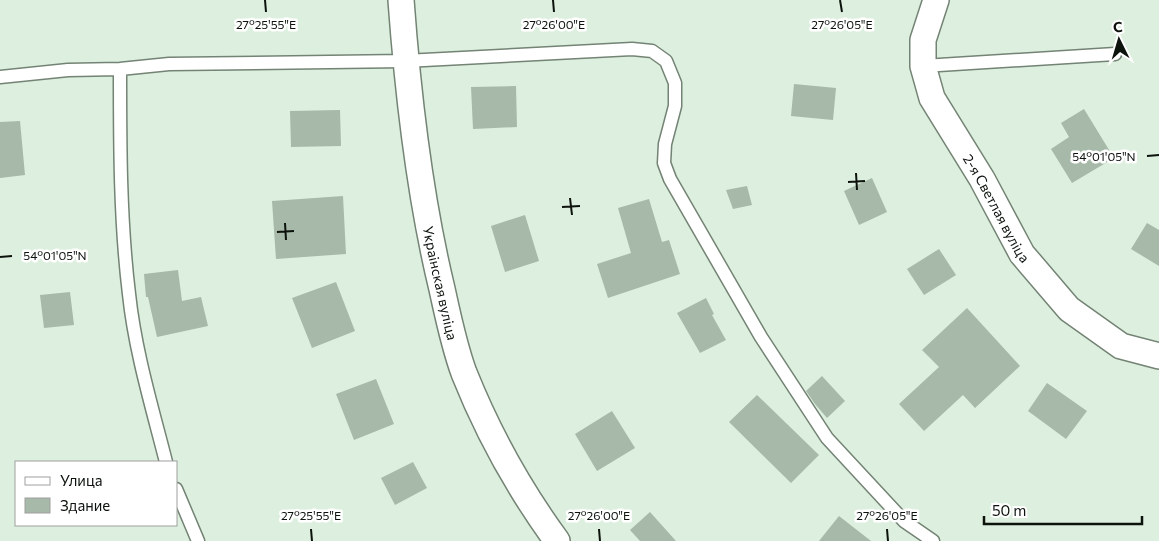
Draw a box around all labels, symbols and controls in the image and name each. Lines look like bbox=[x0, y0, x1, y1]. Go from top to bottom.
north arrow bbox=[1094, 15, 1144, 65]
text: 27°25'55"E bbox=[236, 17, 296, 31]
text: 27°26'00"E bbox=[523, 17, 585, 31]
text: 27°26'05"E bbox=[811, 17, 873, 31]
text: С bbox=[1112, 18, 1123, 35]
text: 54°01'05"N bbox=[1072, 149, 1136, 163]
street label: 2-я Светлая вуліца bbox=[960, 151, 1034, 266]
street label: Украінская вуліца bbox=[420, 225, 462, 342]
text: 54°01'05"N bbox=[23, 248, 87, 262]
legend bbox=[15, 461, 178, 526]
text: Улица bbox=[60, 471, 102, 489]
scale bar bbox=[984, 494, 1142, 526]
text: Здание bbox=[60, 496, 110, 514]
text: 50 m bbox=[992, 501, 1026, 519]
text: 27°25'55"E bbox=[281, 508, 341, 522]
text: 27°26'00"E bbox=[568, 508, 630, 522]
text: 27°26'05"E bbox=[856, 508, 918, 522]

